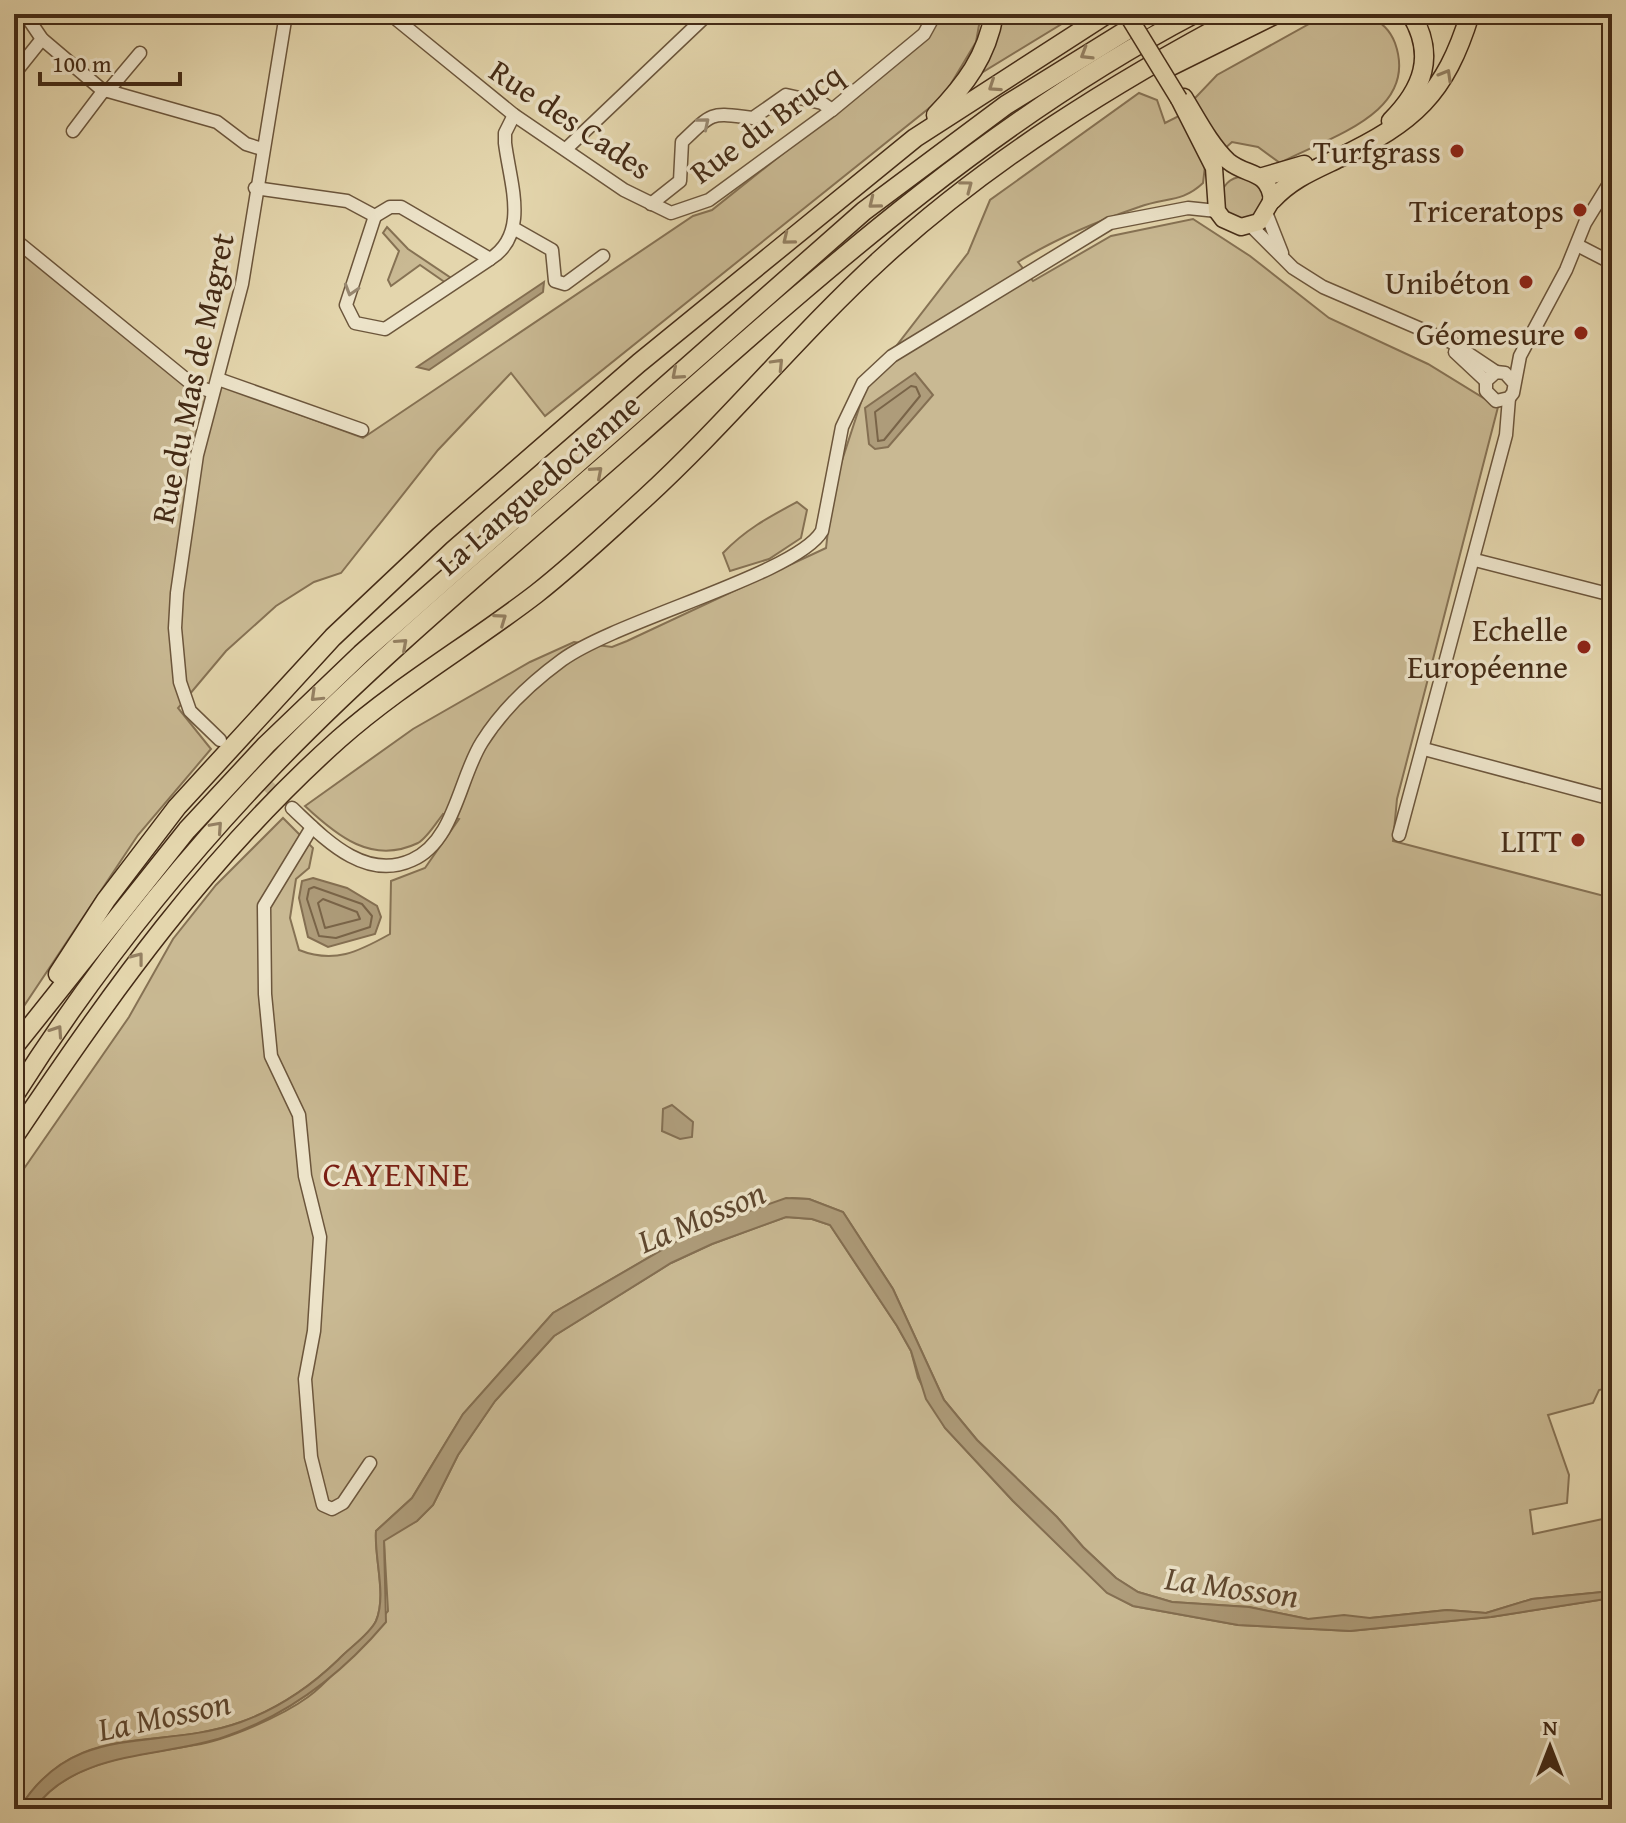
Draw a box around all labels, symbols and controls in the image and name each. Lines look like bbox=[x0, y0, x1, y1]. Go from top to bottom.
scale bar bbox=[40, 36, 180, 86]
one-way arrow bbox=[1080, 44, 1095, 59]
text: 100 m bbox=[52, 46, 112, 81]
street label: Rue des Cades bbox=[480, 47, 662, 191]
street label: Rue du Brucq bbox=[680, 51, 852, 195]
one-way arrow bbox=[1436, 70, 1452, 84]
one-way arrow bbox=[989, 76, 1003, 91]
one-way arrow bbox=[695, 118, 709, 133]
place label: Turfgrass bbox=[1313, 128, 1441, 175]
marker: Turfgrass bbox=[1448, 142, 1466, 160]
one-way arrow bbox=[959, 182, 973, 196]
place label: Triceratops bbox=[1409, 187, 1564, 234]
one-way arrow bbox=[868, 194, 883, 208]
marker: Triceratops bbox=[1571, 201, 1589, 219]
street label: Rue du Mas de Magret bbox=[138, 228, 246, 528]
one-way arrow bbox=[783, 229, 798, 244]
place label: Unibéton bbox=[1385, 259, 1510, 306]
marker: Unibéton bbox=[1517, 273, 1535, 291]
one-way arrow bbox=[344, 283, 360, 296]
place label: Géomesure bbox=[1416, 310, 1565, 357]
marker: Géomesure bbox=[1572, 324, 1590, 342]
one-way arrow bbox=[768, 359, 783, 373]
one-way arrow bbox=[672, 364, 687, 378]
street label: La Languedocienne bbox=[426, 382, 650, 586]
one-way arrow bbox=[587, 467, 602, 482]
place label: Echelle Européenne bbox=[1407, 606, 1568, 690]
one-way arrow bbox=[493, 614, 507, 629]
marker: Echelle Européenne bbox=[1575, 638, 1593, 656]
one-way arrow bbox=[393, 640, 408, 654]
one-way arrow bbox=[311, 686, 325, 701]
place label: LITT bbox=[1501, 817, 1562, 864]
one-way arrow bbox=[207, 821, 222, 836]
marker: LITT bbox=[1569, 831, 1587, 849]
one-way arrow bbox=[128, 952, 142, 966]
one-way arrow bbox=[47, 1025, 62, 1040]
district label: CAYENNE bbox=[323, 1149, 471, 1198]
water label: La Mosson bbox=[629, 1167, 772, 1265]
water label: La Mosson bbox=[1161, 1552, 1302, 1620]
water label: La Mosson bbox=[92, 1677, 235, 1753]
north arrow bbox=[1510, 1707, 1590, 1787]
text: N bbox=[1543, 1711, 1558, 1743]

